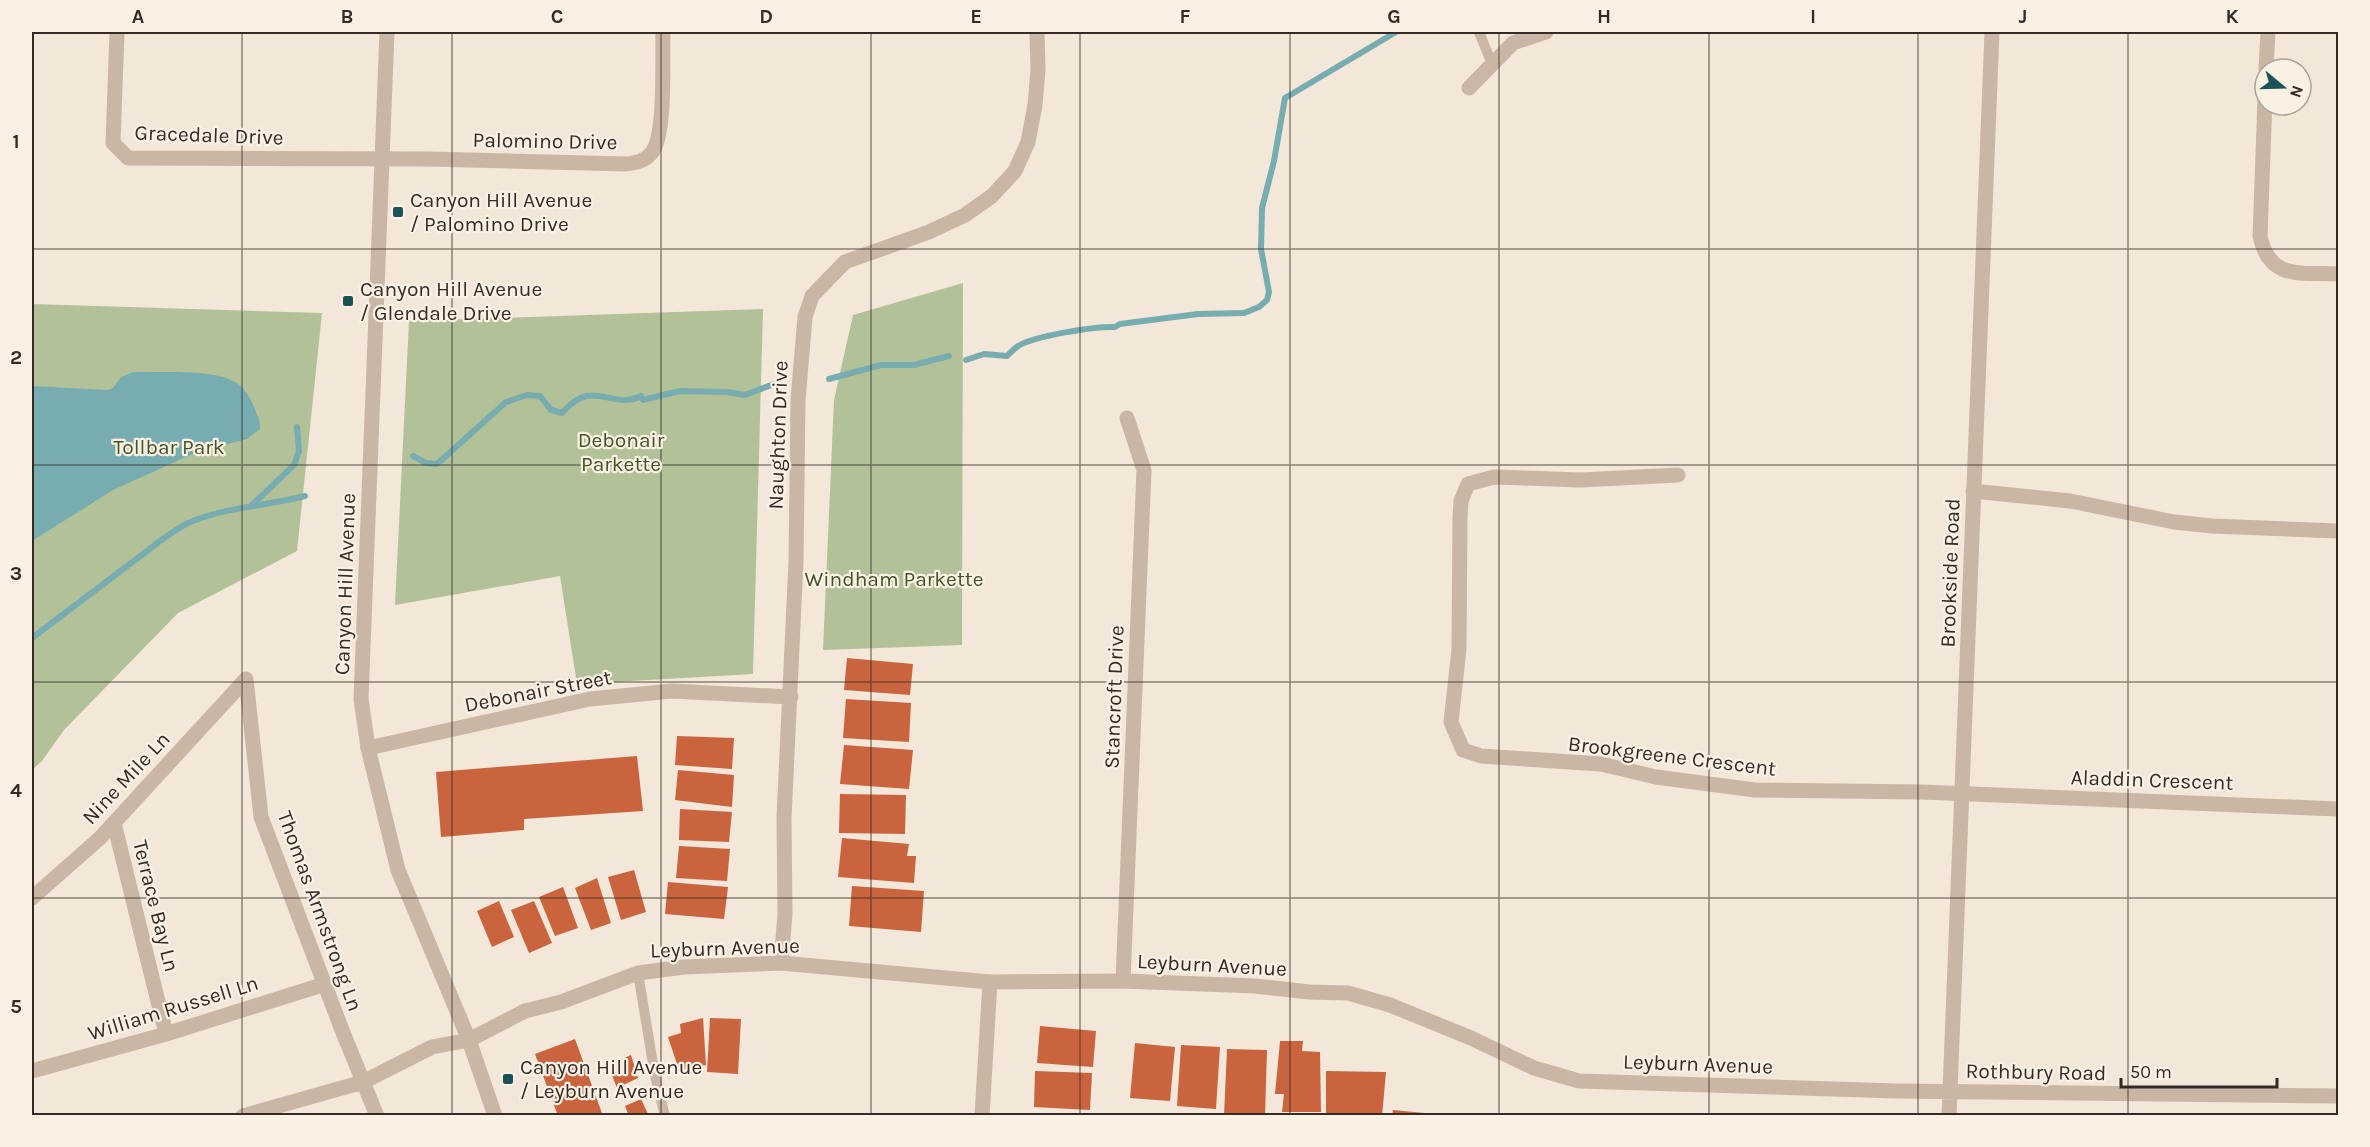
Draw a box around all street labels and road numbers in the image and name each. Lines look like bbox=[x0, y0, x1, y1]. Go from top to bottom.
street label: Gracedale Drive bbox=[134, 120, 284, 150]
street label: Palomino Drive bbox=[472, 128, 618, 154]
street label: Naughton Drive bbox=[763, 360, 793, 510]
street label: Canyon Hill Avenue bbox=[330, 493, 360, 675]
street label: Brookside Road bbox=[1935, 498, 1965, 648]
street label: Stancroft Drive bbox=[1099, 625, 1129, 769]
street label: Debonair Street bbox=[462, 665, 614, 717]
street label: Nine Mile Ln bbox=[77, 727, 175, 829]
street label: Brookgreene Crescent bbox=[1567, 731, 1777, 781]
street label: Aladdin Crescent bbox=[2070, 765, 2234, 795]
street label: Thomas Armstrong Ln bbox=[273, 808, 367, 1014]
street label: Terrace Bay Ln bbox=[128, 838, 184, 974]
street label: Leyburn Avenue bbox=[650, 933, 800, 963]
street label: Leyburn Avenue bbox=[1137, 949, 1287, 981]
street label: William Russell Ln bbox=[85, 971, 261, 1045]
street label: Leyburn Avenue bbox=[1623, 1049, 1773, 1079]
street label: Rothbury Road bbox=[1965, 1059, 2107, 1085]

